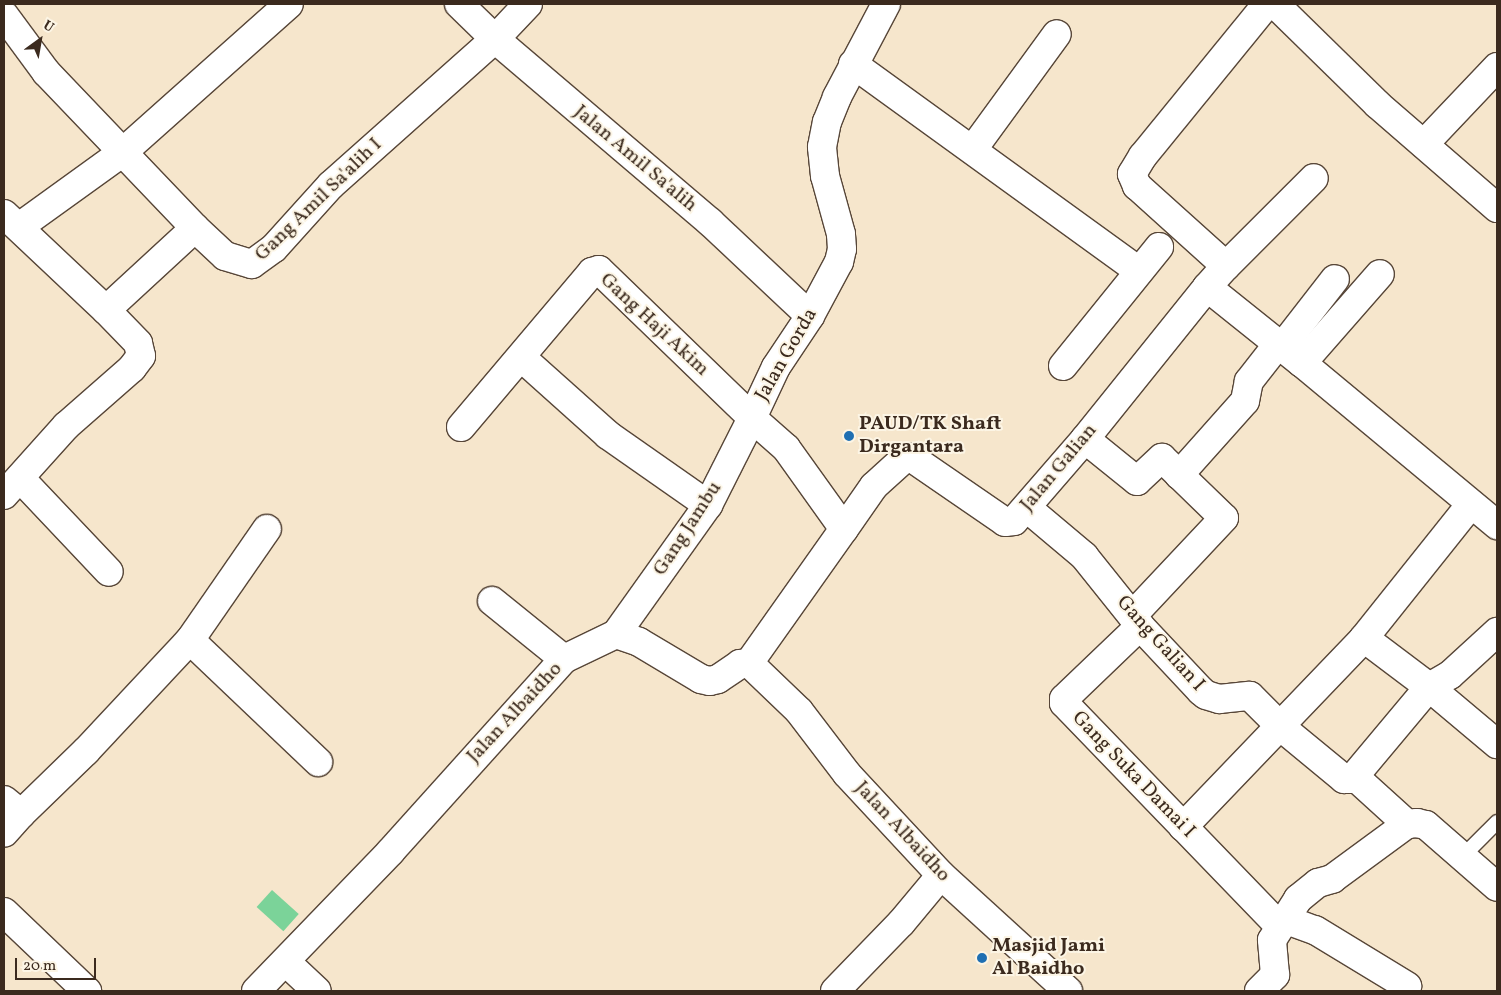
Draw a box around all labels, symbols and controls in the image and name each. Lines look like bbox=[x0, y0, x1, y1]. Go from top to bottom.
north arrow bbox=[15, 15, 65, 65]
text: U bbox=[39, 16, 57, 37]
street label: Jalan Amil Sa'alih bbox=[568, 100, 702, 218]
street label: Gang Amil Sa'alih I bbox=[251, 133, 387, 267]
street label: Gang Haji Akim bbox=[595, 268, 713, 382]
street label: Jalan Gorda bbox=[751, 304, 823, 406]
place label: PAUD/TK Shaft Dirgantara bbox=[859, 412, 1001, 459]
street label: Jalan Galian bbox=[1015, 419, 1103, 517]
marker: PAUD/TK Shaft Dirgantara bbox=[843, 430, 855, 442]
street label: Gang Jambu bbox=[649, 478, 727, 580]
street label: Gang Galian I bbox=[1111, 591, 1209, 697]
street label: Jalan Albaidho bbox=[462, 658, 568, 768]
street label: Gang Suka Damai I bbox=[1066, 707, 1200, 843]
street label: Jalan Albaidho bbox=[849, 777, 955, 887]
place label: Masjid Jami Al Baidho bbox=[992, 934, 1105, 981]
scale bar bbox=[18, 948, 99, 980]
marker: Masjid Jami Al Baidho bbox=[976, 952, 988, 964]
text: 20 m bbox=[23, 956, 56, 977]

